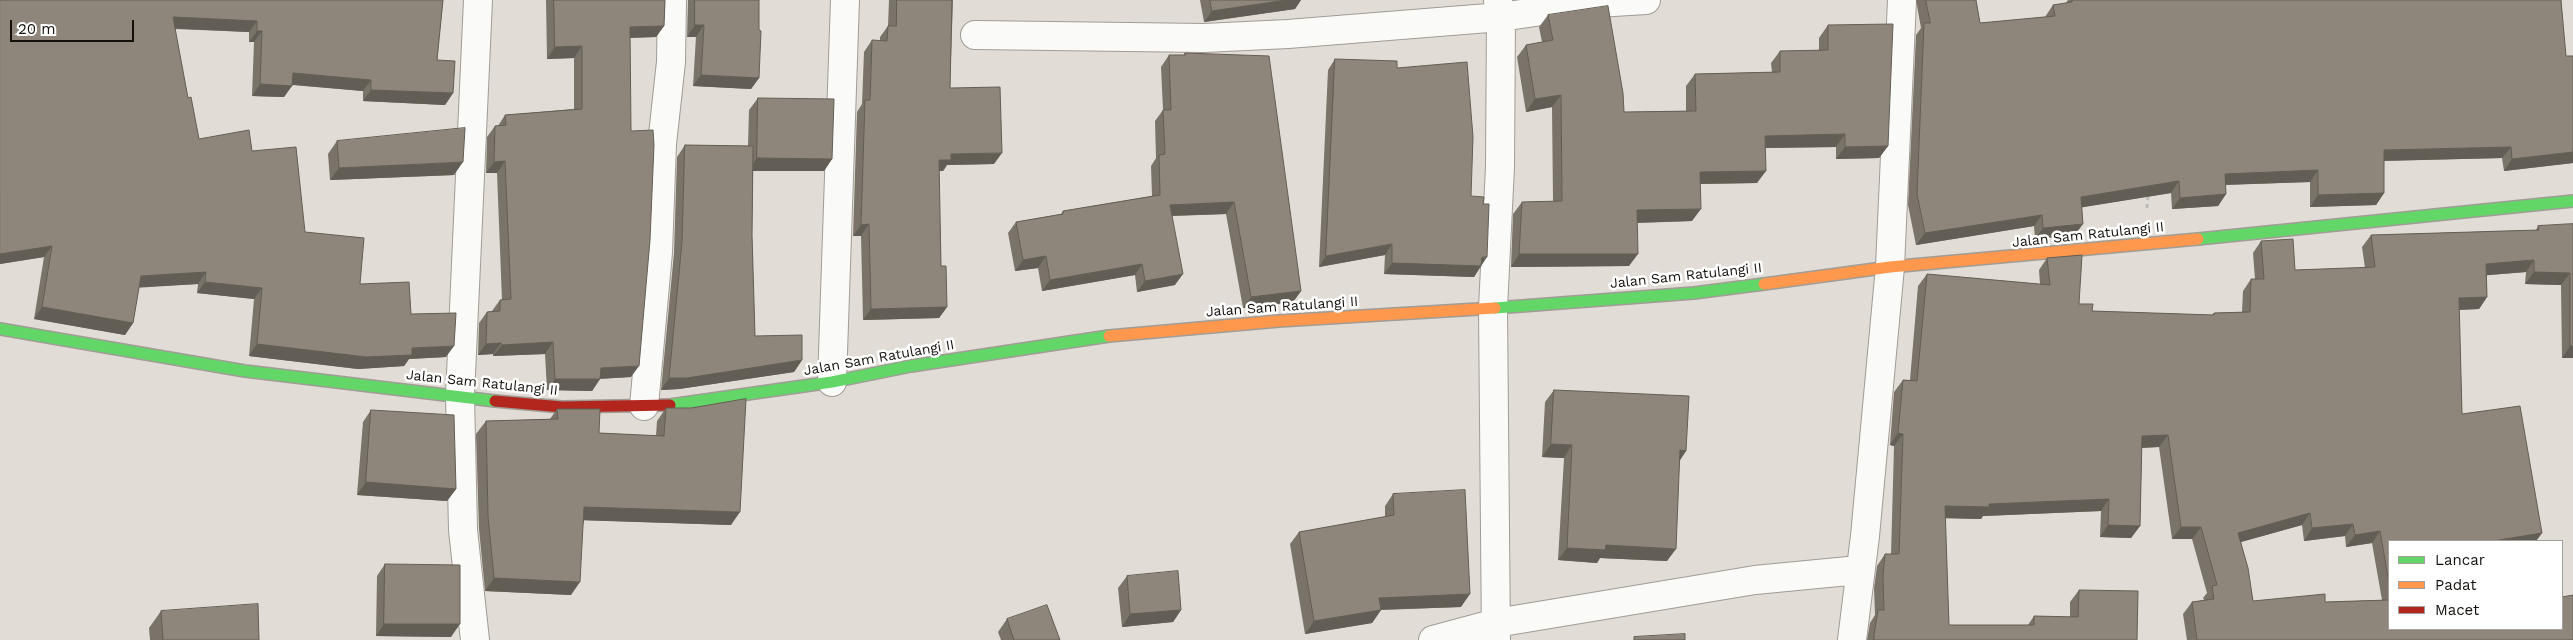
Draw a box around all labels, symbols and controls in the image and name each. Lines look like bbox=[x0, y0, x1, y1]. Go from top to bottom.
scale bar bbox=[12, 10, 136, 42]
text: 20 m bbox=[18, 20, 56, 38]
street label: Jalan Sam Ratulangi II bbox=[2011, 219, 2165, 251]
street label: Jalan Sam Ratulangi II bbox=[1609, 260, 1763, 292]
street label: Jalan Sam Ratulangi II bbox=[1205, 293, 1359, 321]
street label: Jalan Sam Ratulangi II bbox=[802, 336, 956, 380]
street label: Jalan Sam Ratulangi II bbox=[405, 367, 559, 399]
legend bbox=[2388, 540, 2563, 630]
text: Lancar bbox=[2435, 551, 2485, 569]
text: Padat bbox=[2435, 576, 2477, 594]
text: Macet bbox=[2435, 601, 2479, 619]

